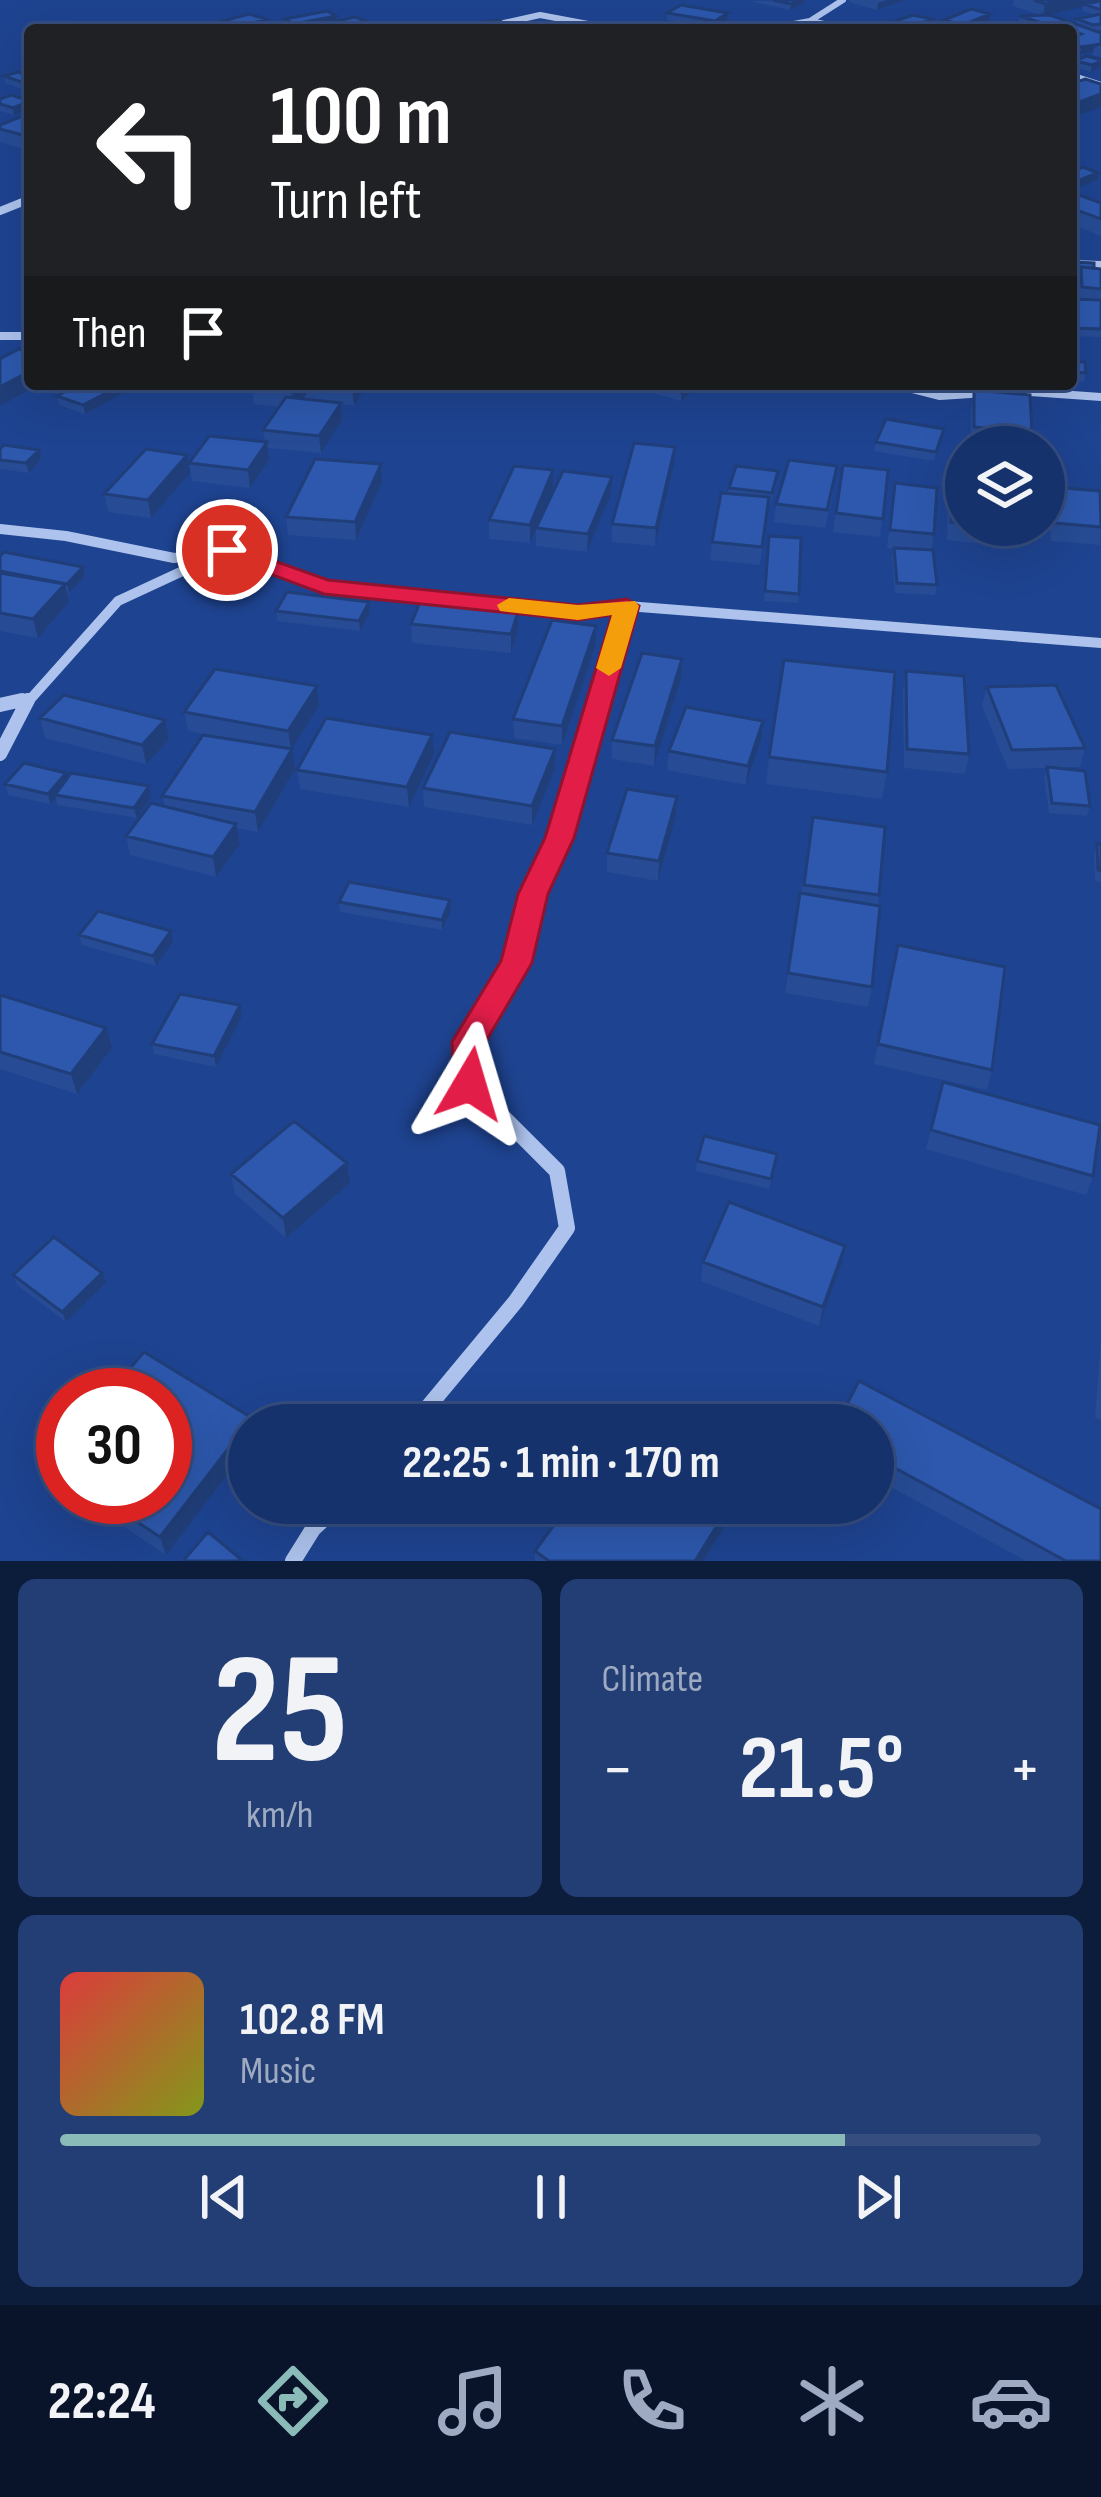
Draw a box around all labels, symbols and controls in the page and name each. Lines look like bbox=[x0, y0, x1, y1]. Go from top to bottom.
text: 100 m bbox=[270, 67, 452, 168]
icon: left bbox=[72, 72, 228, 228]
text: Turn left bbox=[270, 169, 422, 234]
icon: arrive bbox=[170, 300, 236, 366]
text: Then bbox=[72, 306, 146, 361]
map controls bbox=[945, 426, 1065, 546]
button: layers bbox=[945, 426, 1065, 546]
pin bbox=[176, 499, 278, 601]
icon: arrive bbox=[194, 517, 260, 583]
position arrow bbox=[407, 1021, 533, 1147]
speed limit sign: 30 bbox=[36, 1368, 192, 1524]
text: 22:25 · 1 min · 170 m bbox=[402, 1436, 720, 1491]
text: 25 bbox=[211, 1620, 348, 1807]
text: Climate bbox=[602, 1656, 703, 1703]
text: 21.5° bbox=[739, 1716, 904, 1824]
text: − bbox=[602, 1731, 634, 1810]
text: + bbox=[1009, 1731, 1041, 1810]
text: km/h bbox=[246, 1792, 313, 1839]
text: 102.8 FM bbox=[240, 1993, 384, 2048]
text: Music bbox=[240, 2048, 316, 2095]
icon: previous bbox=[191, 2164, 257, 2230]
icon: pause bbox=[518, 2164, 584, 2230]
icon: next bbox=[845, 2164, 911, 2230]
icon: directions bbox=[251, 2359, 335, 2443]
icon: music bbox=[431, 2359, 515, 2443]
icon: phone bbox=[610, 2359, 694, 2443]
icon: climate bbox=[790, 2359, 874, 2443]
icon: car bbox=[969, 2359, 1053, 2443]
text: 22:24 bbox=[48, 2369, 156, 2434]

